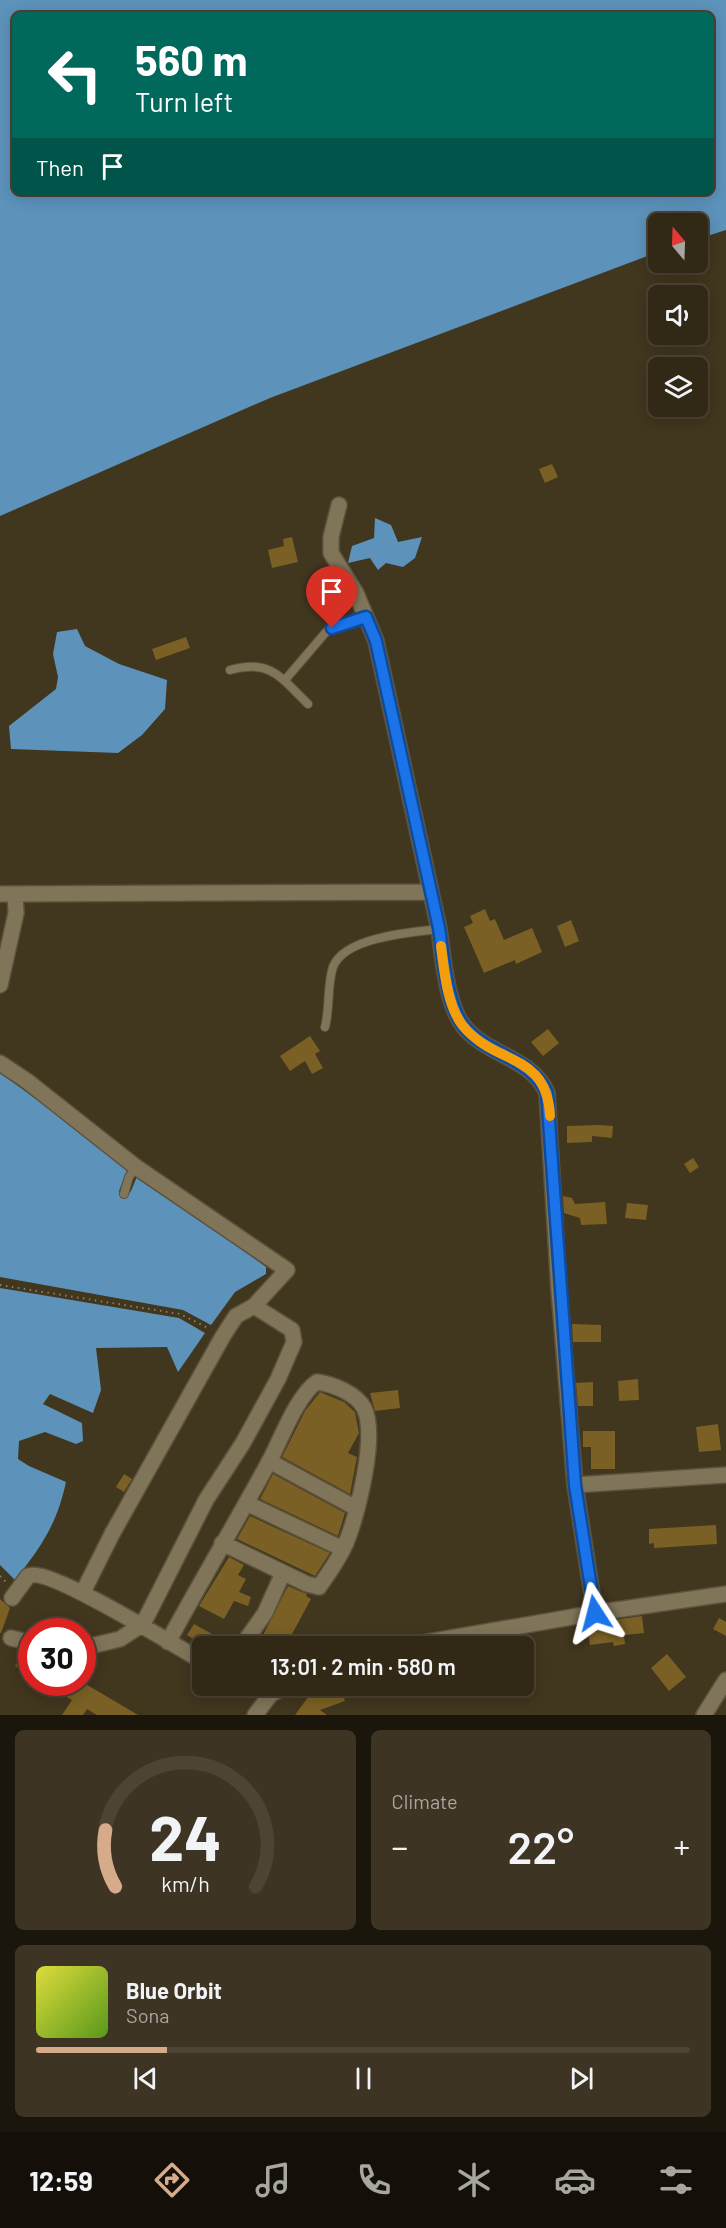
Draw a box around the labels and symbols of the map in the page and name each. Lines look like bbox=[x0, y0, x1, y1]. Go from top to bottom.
north arrow bbox=[648, 213, 708, 273]
pin bbox=[306, 566, 357, 628]
position arrow bbox=[563, 1581, 627, 1645]
speed limit sign: 30 bbox=[18, 1618, 96, 1696]

